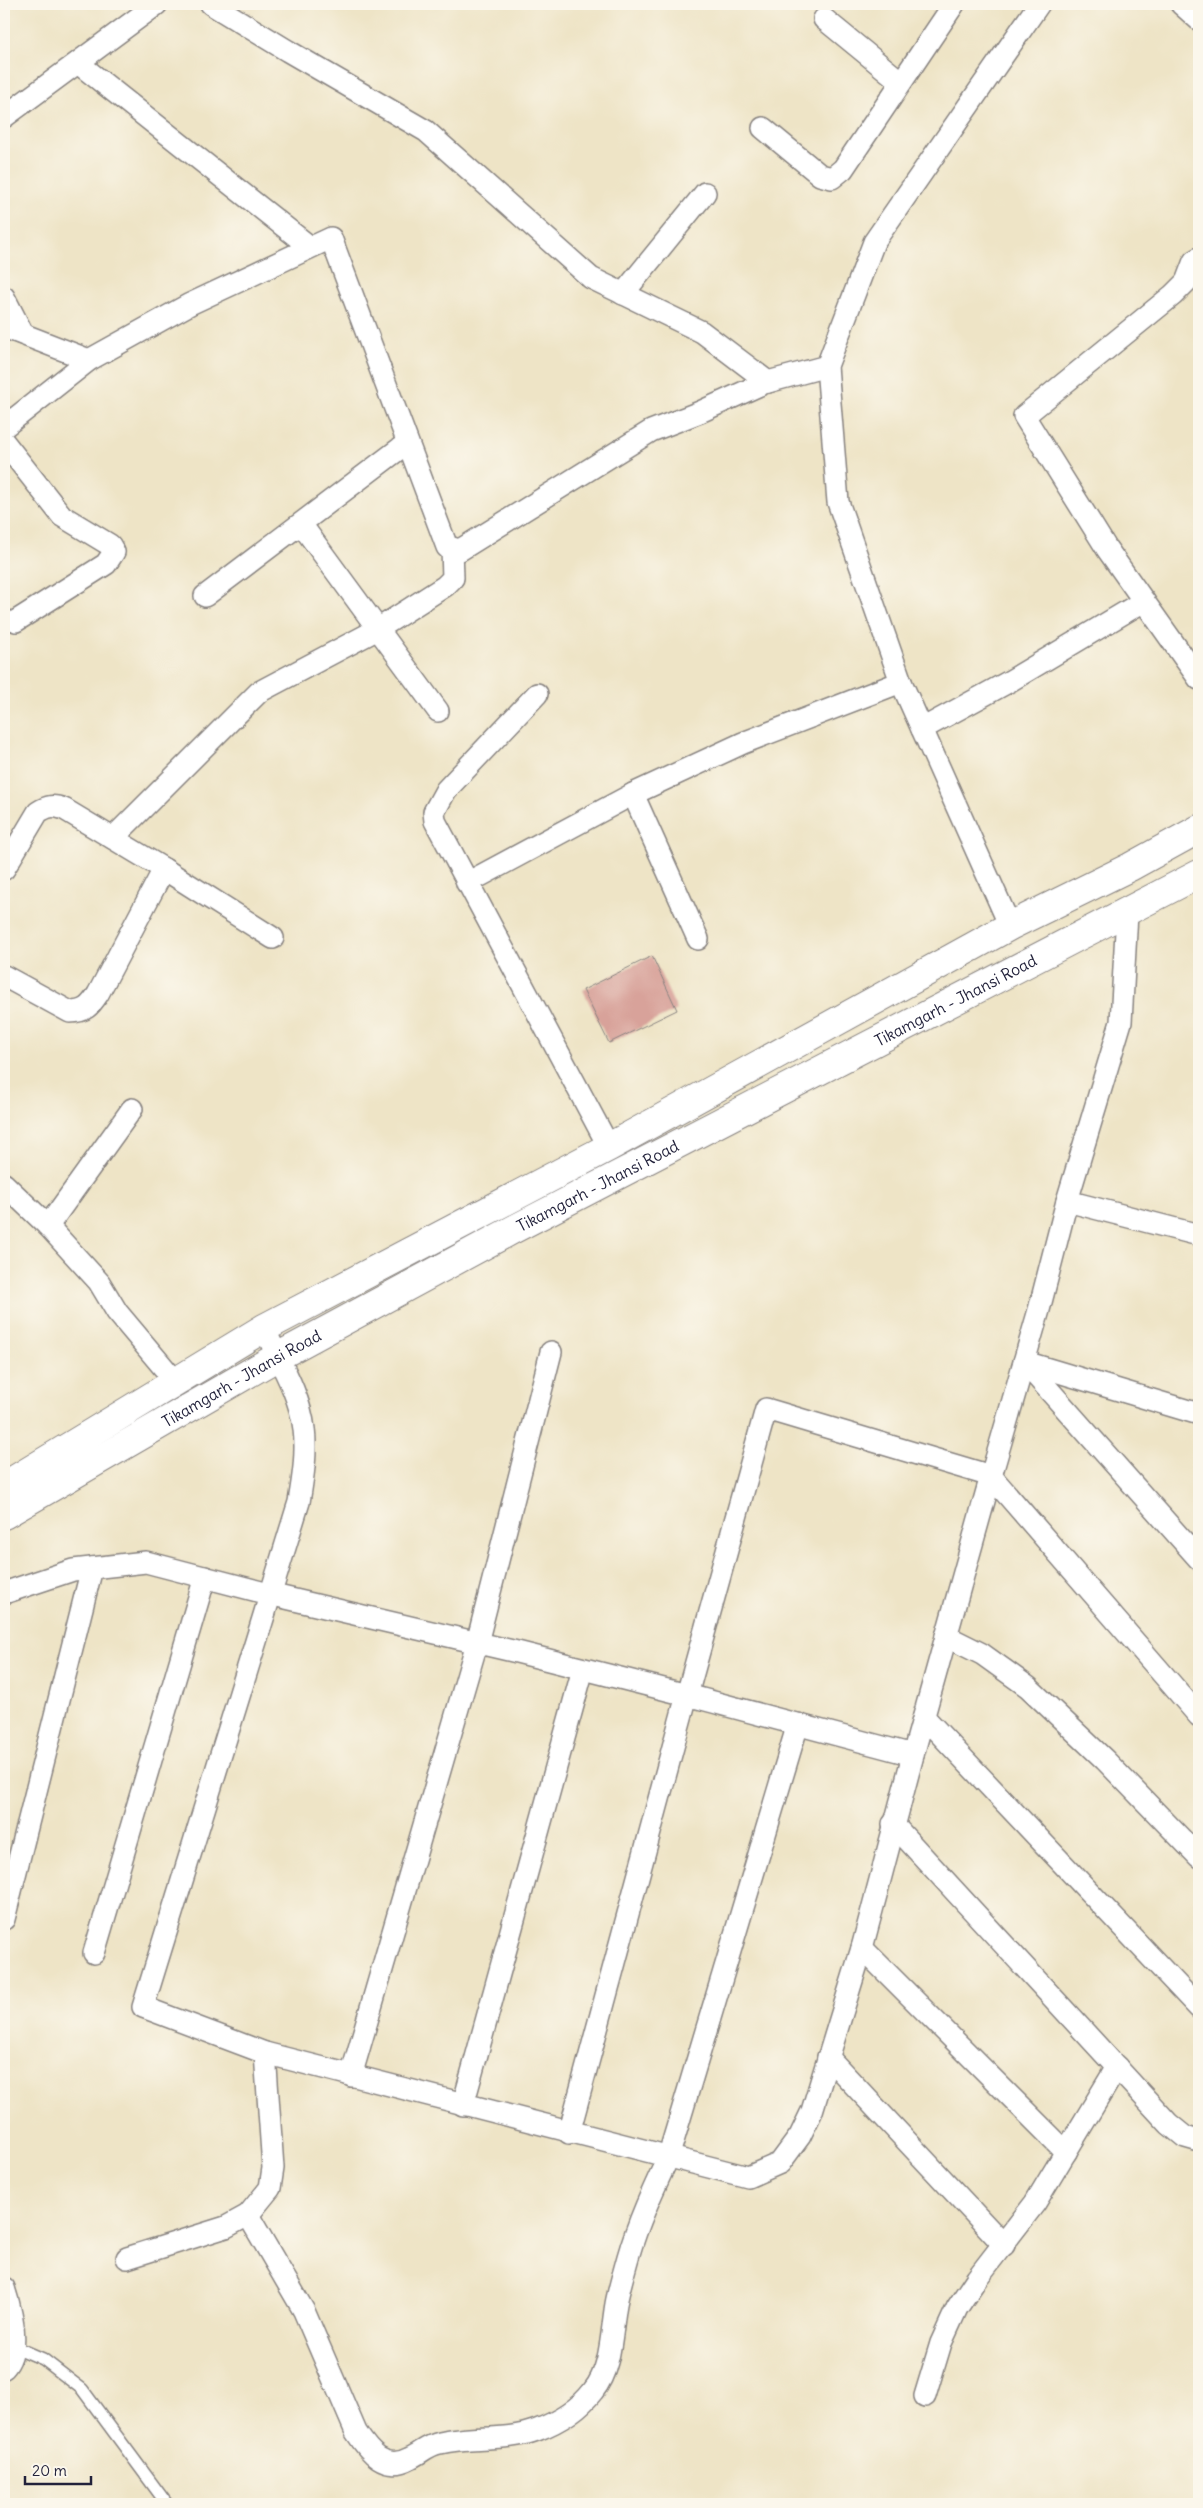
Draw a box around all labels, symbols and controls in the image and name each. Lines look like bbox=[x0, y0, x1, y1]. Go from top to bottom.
street label: Tikamgarh - Jhansi Road bbox=[871, 950, 1040, 1050]
street label: Tikamgarh - Jhansi Road bbox=[513, 1135, 682, 1236]
street label: Tikamgarh - Jhansi Road bbox=[158, 1325, 324, 1431]
scale bar bbox=[25, 2453, 91, 2485]
text: 20 m bbox=[32, 2461, 67, 2480]

